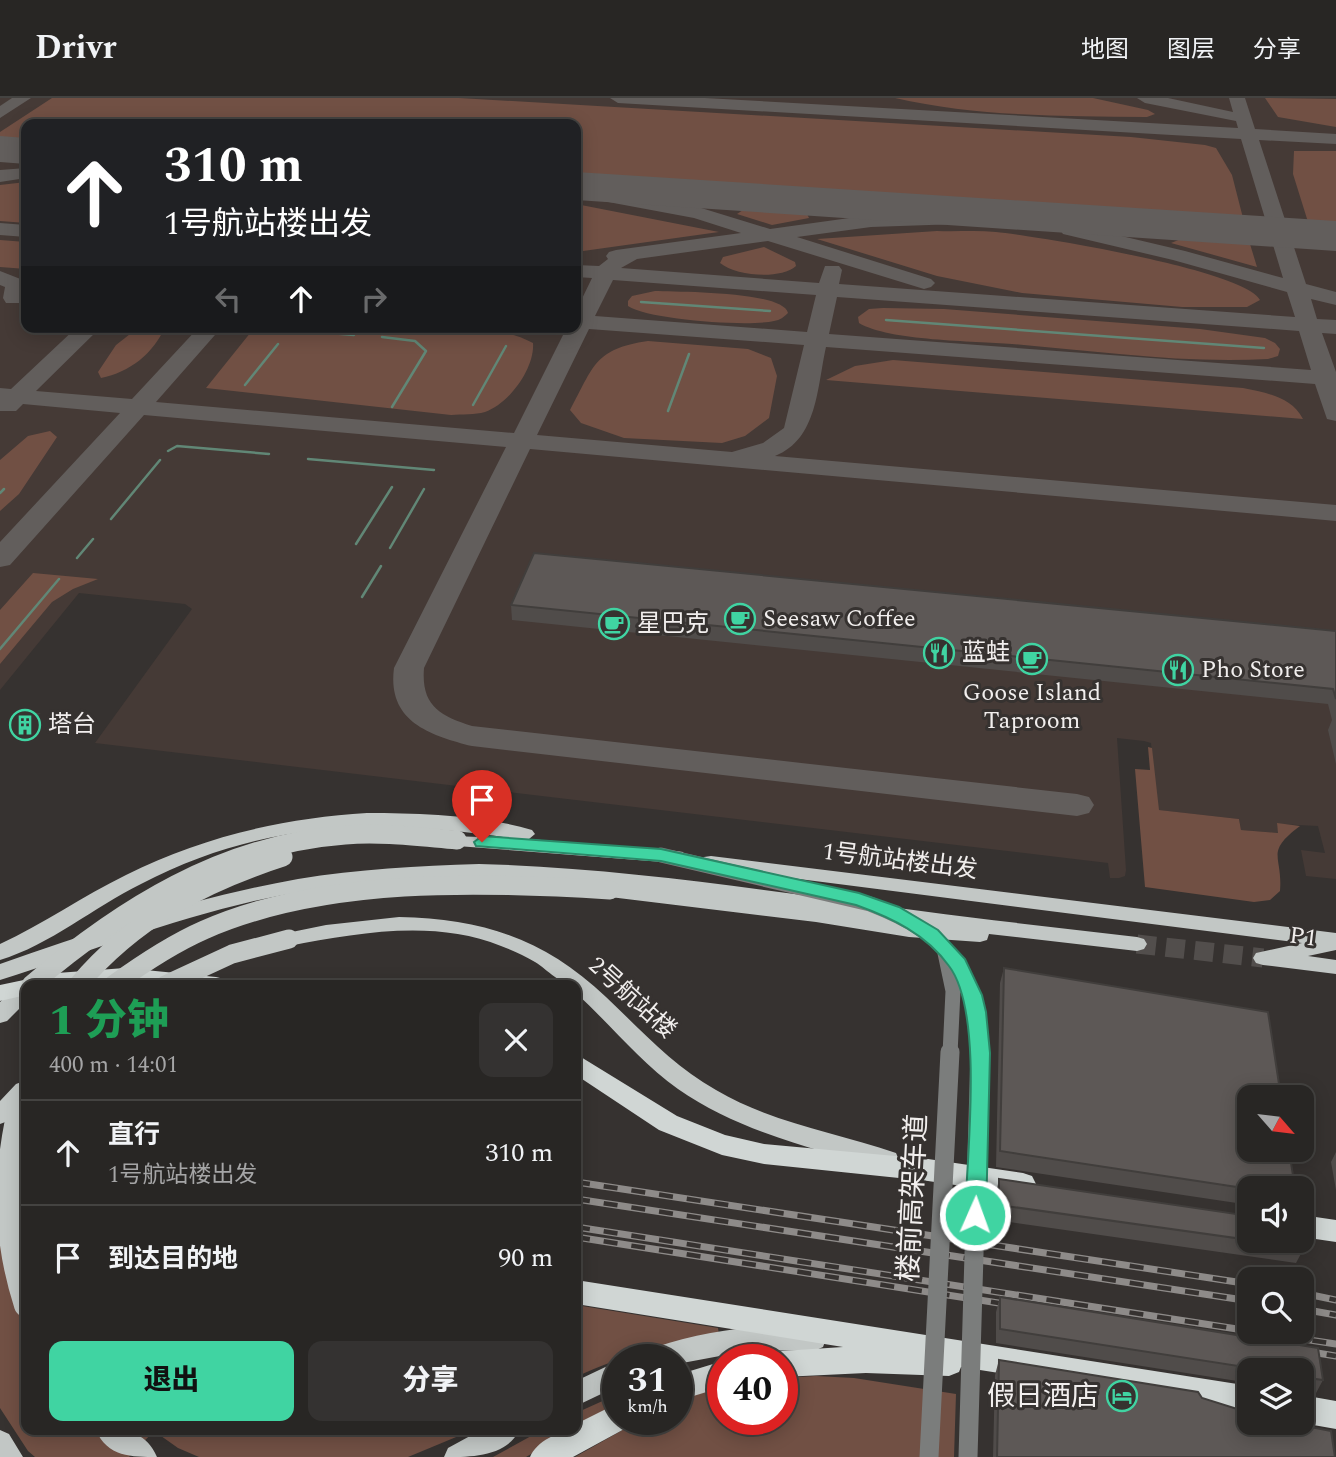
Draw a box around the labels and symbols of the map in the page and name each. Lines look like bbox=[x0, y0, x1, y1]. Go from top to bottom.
place label: Seesaw Coffee bbox=[763, 601, 916, 637]
cafe icon: Seesaw Coffee bbox=[723, 602, 757, 636]
place label: 星巴克 bbox=[637, 606, 709, 642]
cafe icon: 星巴克 bbox=[597, 607, 631, 641]
place label: 蓝蛙 bbox=[962, 635, 1010, 671]
restaurant icon: 蓝蛙 bbox=[922, 636, 956, 670]
cafe icon: Goose Island Taproom bbox=[1015, 642, 1049, 676]
place label: Pho Store bbox=[1201, 652, 1305, 688]
restaurant icon: Pho Store bbox=[1161, 653, 1195, 687]
place label: Goose Island Taproom bbox=[963, 675, 1101, 739]
place label: 塔台 bbox=[48, 707, 96, 743]
building icon: 塔台 bbox=[8, 708, 42, 742]
pin bbox=[452, 770, 512, 842]
street label: 1号航站楼出发 bbox=[820, 834, 980, 888]
street label: P1 bbox=[1287, 917, 1319, 957]
street label: 2号航站楼 bbox=[580, 948, 684, 1048]
north arrow bbox=[1237, 1085, 1314, 1162]
street label: 楼前高架车道 bbox=[887, 1113, 939, 1283]
position arrow bbox=[938, 1178, 1012, 1252]
speed limit sign: 40 bbox=[707, 1344, 798, 1435]
place label: 假日酒店 bbox=[987, 1375, 1099, 1418]
hotel icon: 假日酒店 bbox=[1105, 1379, 1139, 1413]

